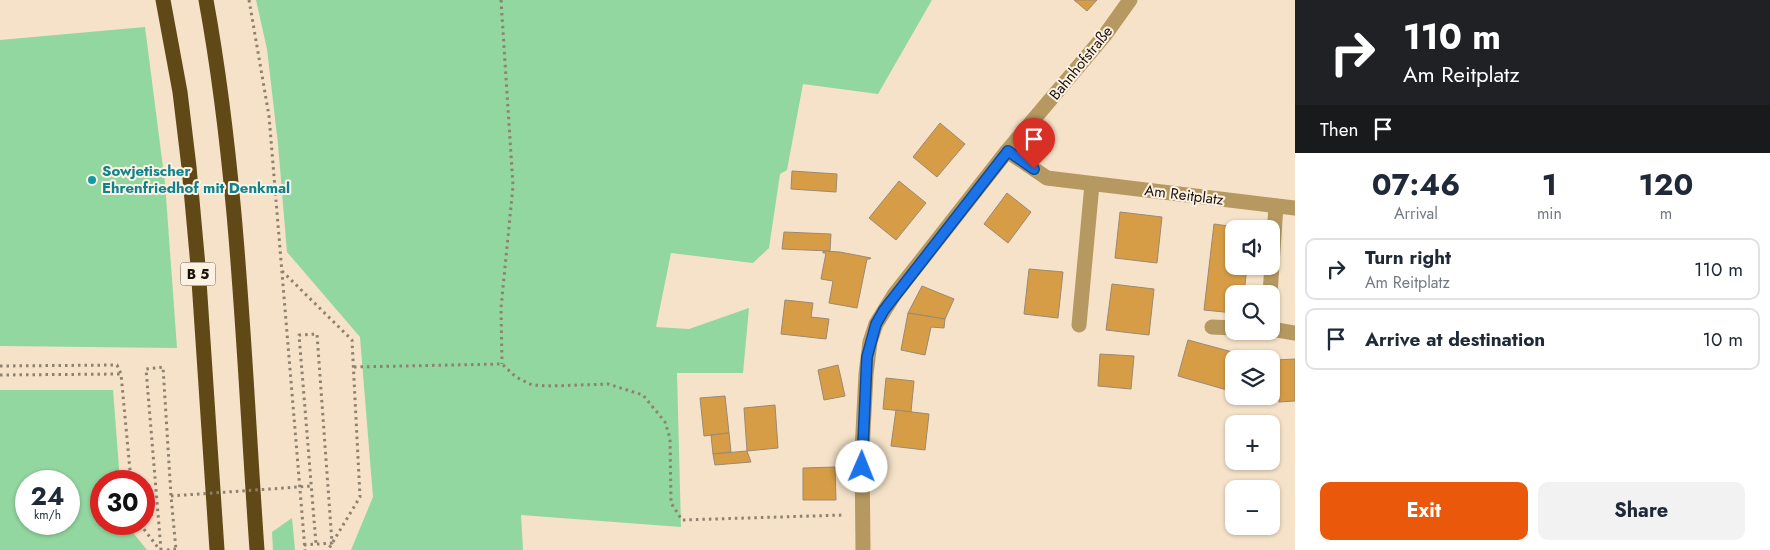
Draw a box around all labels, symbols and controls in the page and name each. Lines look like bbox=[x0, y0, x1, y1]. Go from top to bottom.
text: 110 m bbox=[1403, 12, 1501, 62]
icon: right bbox=[1320, 20, 1385, 85]
street label: Bahnhofstraße bbox=[1044, 21, 1118, 105]
text: Am Reitplatz bbox=[1403, 58, 1520, 90]
icon: arrive bbox=[1369, 115, 1397, 143]
text: Then bbox=[1320, 116, 1359, 143]
pin bbox=[1013, 118, 1055, 169]
icon: arrive bbox=[1020, 125, 1048, 153]
place label: Sowjetischer Ehrenfriedhof mit Denkmal bbox=[102, 160, 290, 199]
text: 07:46 bbox=[1372, 163, 1460, 206]
text: 1 bbox=[1542, 163, 1557, 206]
text: 120 bbox=[1639, 163, 1693, 206]
marker: Sowjetischer Ehrenfriedhof mit Denkmal bbox=[86, 174, 98, 186]
street label: Am Reitplatz bbox=[1143, 179, 1225, 211]
text: Arrival bbox=[1394, 202, 1438, 225]
text: min bbox=[1537, 202, 1562, 225]
text: m bbox=[1660, 202, 1672, 225]
map controls bbox=[1225, 220, 1280, 535]
button: sound bbox=[1225, 220, 1280, 275]
text: Turn right bbox=[1365, 244, 1451, 271]
icon: right bbox=[1322, 255, 1350, 283]
text: 110 m bbox=[1694, 256, 1743, 283]
road number: B 5 bbox=[180, 262, 216, 286]
text: Am Reitplatz bbox=[1365, 271, 1450, 294]
button: search bbox=[1225, 285, 1280, 340]
icon: arrive bbox=[1322, 325, 1350, 353]
text: Arrive at destination bbox=[1365, 326, 1545, 353]
text: 10 m bbox=[1703, 326, 1743, 353]
button: layers bbox=[1225, 350, 1280, 405]
button: + bbox=[1225, 415, 1280, 470]
position arrow bbox=[835, 440, 887, 492]
speed limit sign: 30 bbox=[90, 470, 155, 535]
text: 24 bbox=[31, 478, 64, 514]
button: − bbox=[1225, 480, 1280, 535]
button: Exit bbox=[1320, 482, 1528, 540]
button: Share bbox=[1538, 482, 1745, 540]
text: km/h bbox=[34, 506, 61, 524]

